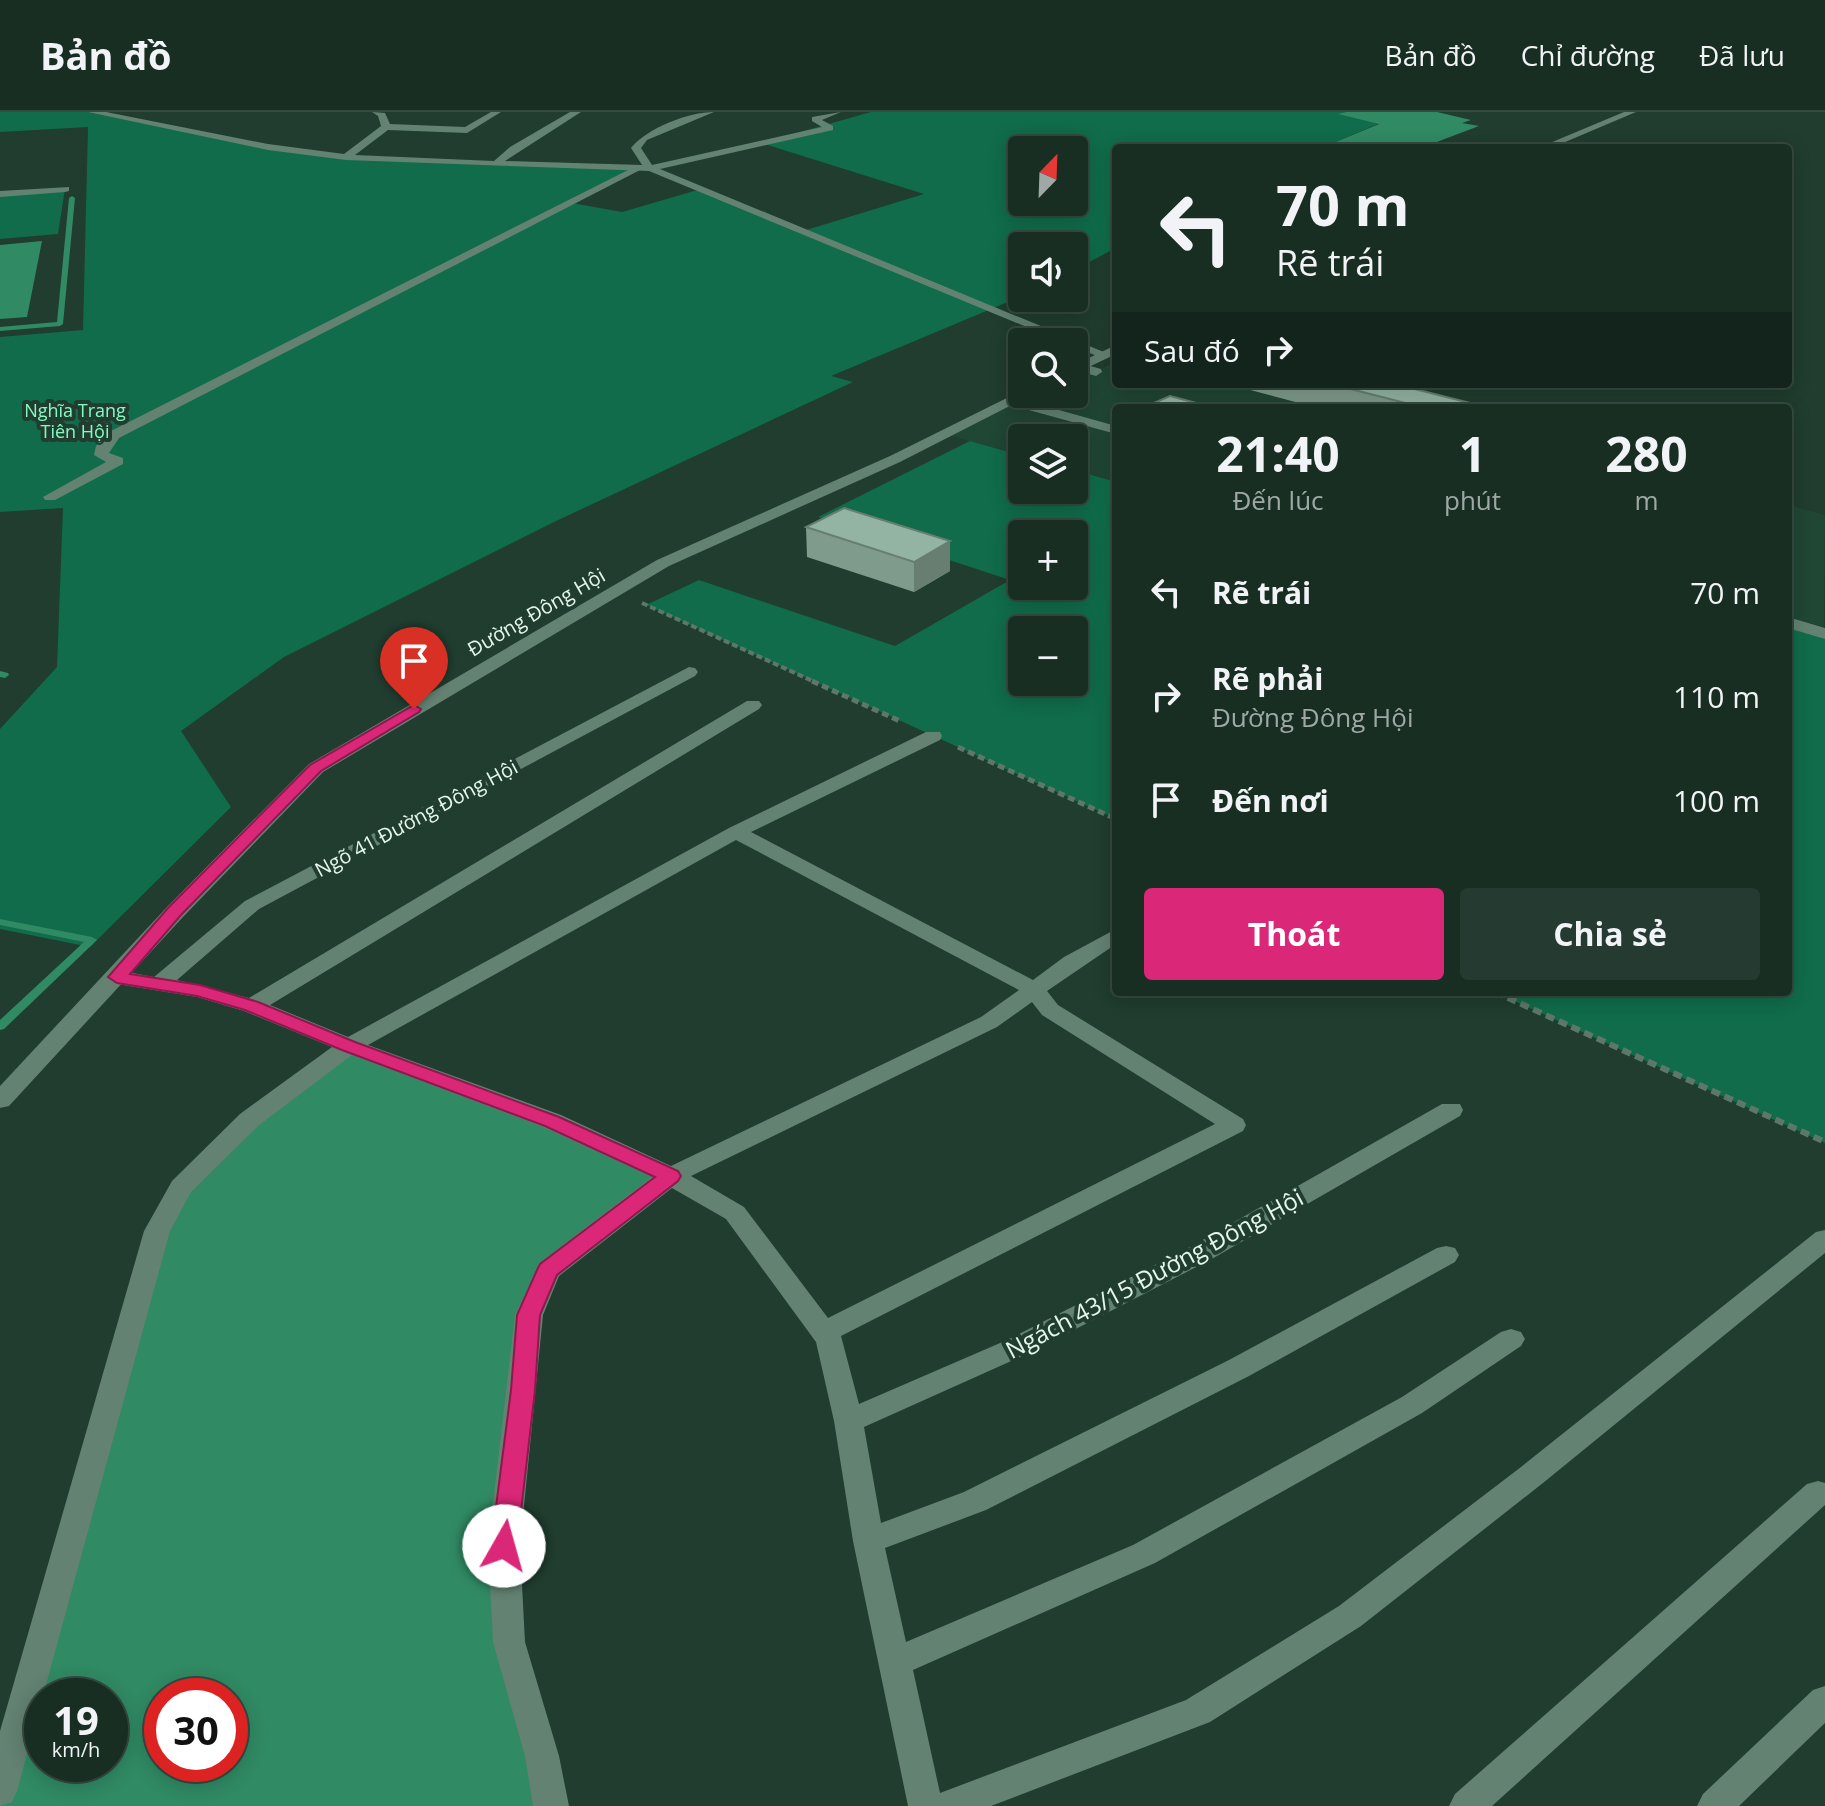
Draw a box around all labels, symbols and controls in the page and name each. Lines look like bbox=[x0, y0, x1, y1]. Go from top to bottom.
text: Bản đồ bbox=[40, 29, 172, 81]
text: Bản đồ bbox=[1385, 36, 1477, 74]
text: Chỉ đường bbox=[1521, 36, 1655, 74]
text: Đã lưu bbox=[1699, 36, 1785, 74]
north arrow bbox=[1008, 136, 1088, 216]
map controls bbox=[1008, 136, 1088, 696]
text: 70 m bbox=[1276, 166, 1410, 242]
icon: left bbox=[1144, 176, 1248, 280]
button: sound bbox=[1008, 232, 1088, 312]
text: Rẽ trái bbox=[1276, 238, 1384, 287]
button: search bbox=[1008, 328, 1088, 408]
icon: right bbox=[1256, 328, 1300, 372]
text: Sau đó bbox=[1144, 330, 1240, 371]
park label: Nghĩa Trang Tiên Hội bbox=[24, 398, 126, 443]
text: 21:40 bbox=[1216, 421, 1340, 486]
text: 1 bbox=[1459, 421, 1486, 486]
text: 280 bbox=[1605, 421, 1688, 486]
button: layers bbox=[1008, 424, 1088, 504]
text: Đến lúc bbox=[1232, 482, 1324, 518]
text: phút bbox=[1444, 482, 1501, 518]
text: m bbox=[1634, 482, 1659, 518]
button: + bbox=[1008, 520, 1088, 600]
street label: Đường Đông Hội bbox=[462, 562, 610, 662]
icon: left bbox=[1144, 570, 1188, 614]
text: Rẽ trái bbox=[1212, 572, 1311, 613]
text: 70 m bbox=[1690, 572, 1760, 613]
button: − bbox=[1008, 616, 1088, 696]
pin bbox=[380, 627, 448, 709]
icon: arrive bbox=[392, 639, 436, 683]
text: Rẽ phải bbox=[1212, 658, 1323, 699]
icon: right bbox=[1144, 674, 1188, 718]
text: 110 m bbox=[1673, 676, 1760, 717]
text: Đường Đông Hội bbox=[1212, 699, 1414, 735]
street label: Ngõ 41 Đường Đông Hội bbox=[310, 753, 522, 883]
icon: arrive bbox=[1144, 778, 1188, 822]
text: Đến nơi bbox=[1212, 780, 1329, 821]
text: 100 m bbox=[1673, 780, 1760, 821]
button: Thoát bbox=[1144, 888, 1444, 980]
button: Chia sẻ bbox=[1460, 888, 1760, 980]
street label: Ngách 43/15 Đường Đông Hội bbox=[999, 1180, 1309, 1366]
position arrow bbox=[462, 1504, 546, 1588]
speed limit sign: 30 bbox=[144, 1678, 248, 1782]
text: 19 bbox=[53, 1692, 99, 1747]
text: km/h bbox=[52, 1736, 100, 1763]

